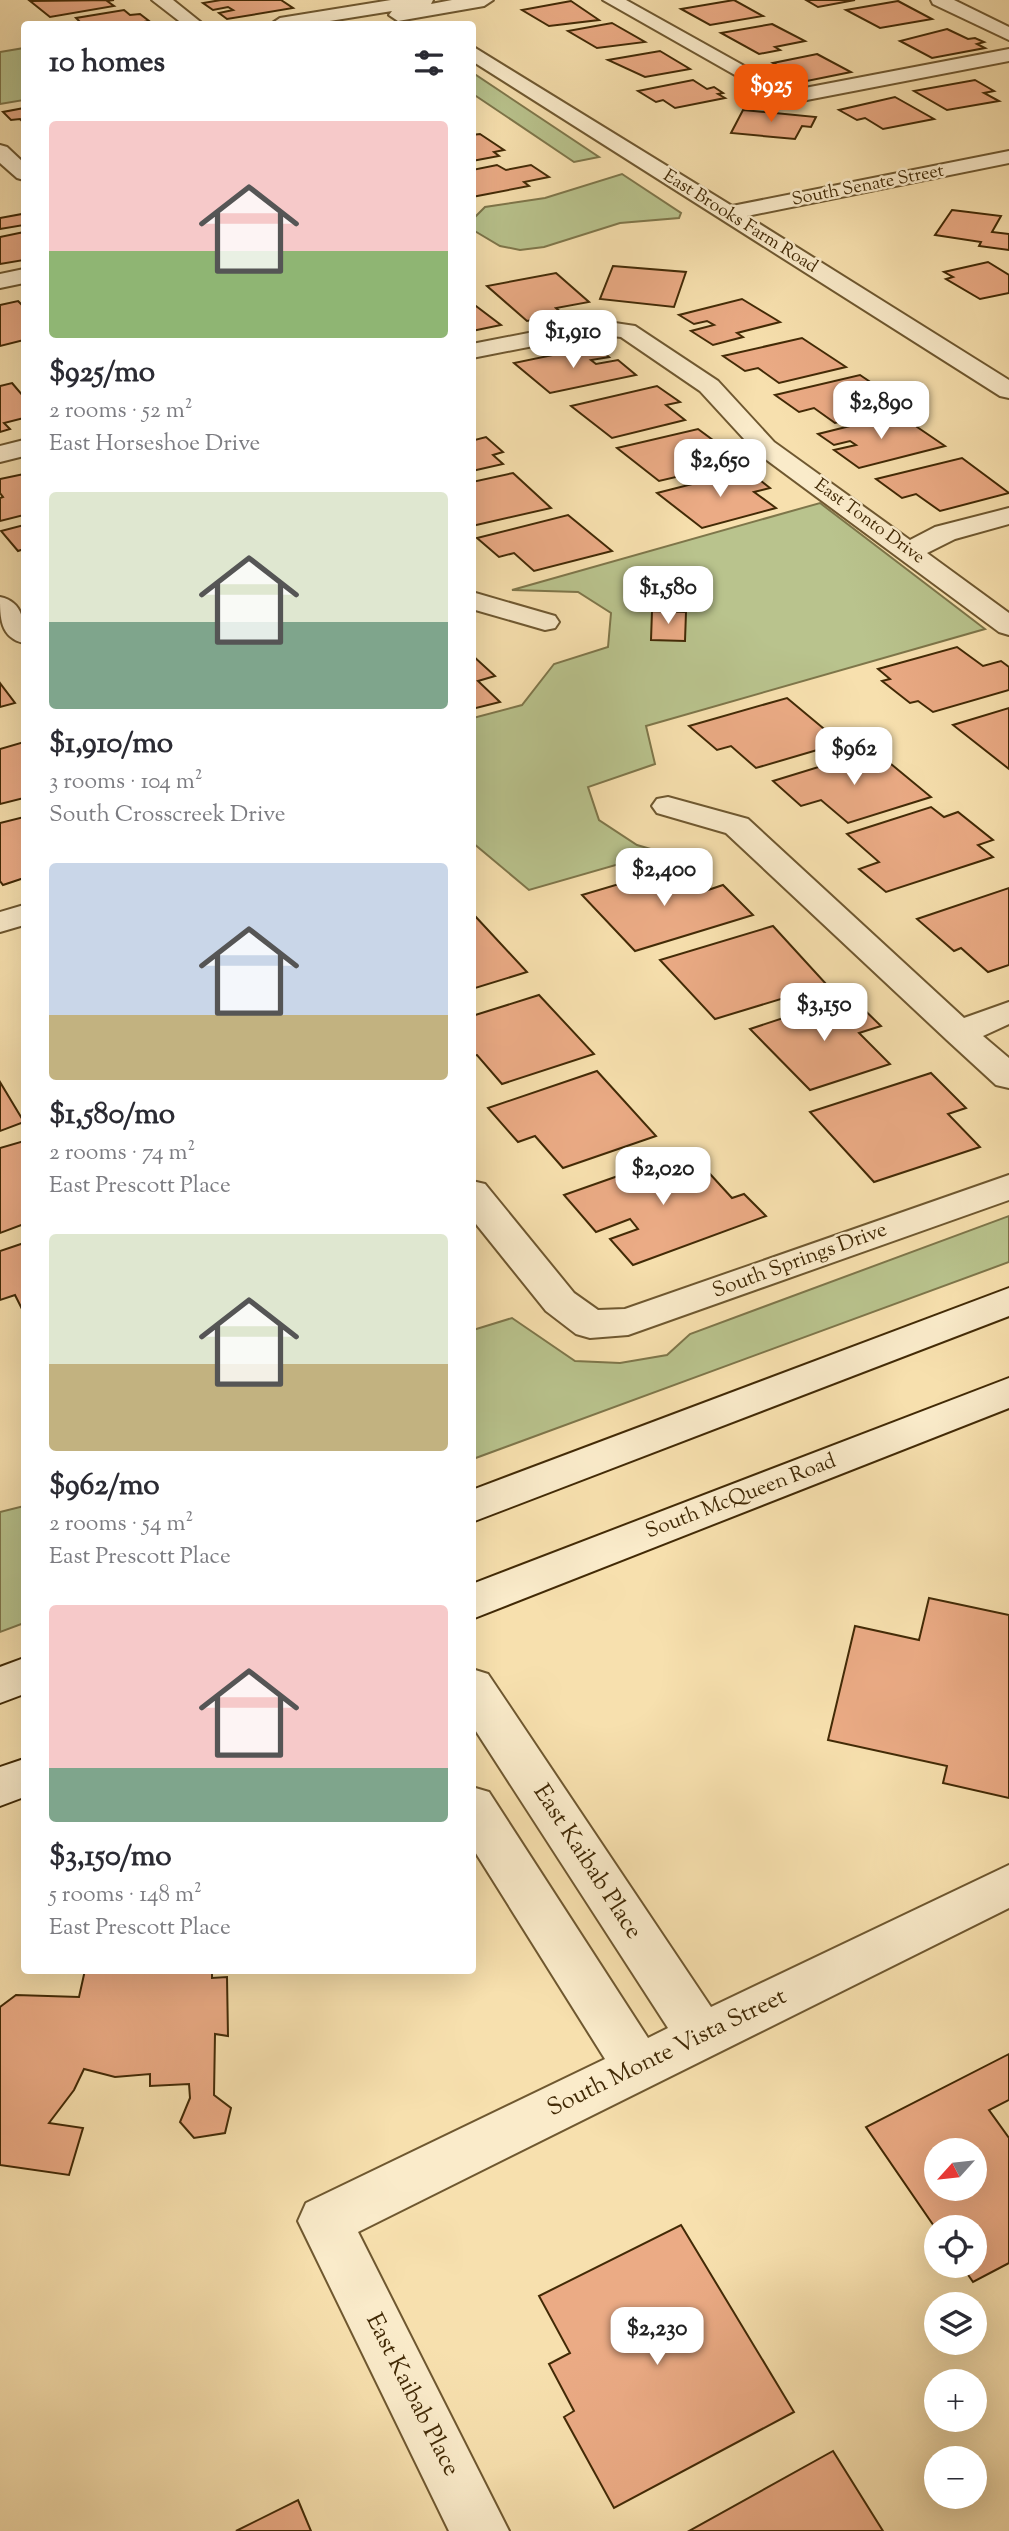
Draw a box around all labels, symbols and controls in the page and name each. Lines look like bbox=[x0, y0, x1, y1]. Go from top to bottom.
text: 10 homes bbox=[49, 42, 165, 85]
icon: filters bbox=[410, 44, 448, 82]
pin: $925 bbox=[730, 64, 812, 124]
text: $925 bbox=[750, 70, 792, 103]
street label: South Senate Street bbox=[790, 159, 946, 213]
street label: East Brooks Farm Road bbox=[657, 164, 823, 280]
icon: home bbox=[186, 166, 312, 292]
pin: $1,910 bbox=[516, 310, 630, 370]
text: $1,910 bbox=[545, 316, 601, 349]
text: $925/mo bbox=[49, 352, 155, 395]
pin: $2,890 bbox=[824, 382, 938, 441]
text: $2,890 bbox=[849, 387, 913, 420]
text: 2 rooms · 52 m² bbox=[49, 395, 192, 428]
text: East Horseshoe Drive bbox=[49, 428, 260, 461]
pin: $2,650 bbox=[663, 440, 777, 499]
text: $2,650 bbox=[690, 445, 750, 478]
street label: East Tonto Drive bbox=[808, 473, 930, 571]
icon: home bbox=[186, 537, 312, 663]
pin: $1,580 bbox=[611, 566, 725, 626]
text: $1,580 bbox=[639, 572, 697, 605]
text: $1,910/mo bbox=[49, 723, 173, 766]
pin: $962 bbox=[813, 728, 895, 787]
text: $962 bbox=[831, 733, 877, 766]
text: 3 rooms · 104 m² bbox=[49, 766, 203, 799]
text: South Crosscreek Drive bbox=[49, 799, 285, 832]
pin: $2,400 bbox=[607, 848, 721, 908]
text: $2,400 bbox=[632, 854, 696, 887]
icon: home bbox=[186, 908, 312, 1034]
pin: $3,150 bbox=[767, 984, 881, 1043]
text: $3,150 bbox=[796, 989, 852, 1022]
text: $1,580/mo bbox=[49, 1094, 175, 1137]
text: 2 rooms · 74 m² bbox=[49, 1137, 195, 1170]
pin: $2,020 bbox=[606, 1148, 720, 1207]
text: $2,020 bbox=[632, 1153, 694, 1186]
text: East Prescott Place bbox=[49, 1170, 231, 1203]
street label: South Springs Drive bbox=[709, 1215, 891, 1307]
icon: home bbox=[186, 1279, 312, 1405]
street label: South McQueen Road bbox=[641, 1447, 841, 1547]
text: $962/mo bbox=[49, 1465, 160, 1508]
text: 2 rooms · 54 m² bbox=[49, 1508, 193, 1541]
text: East Prescott Place bbox=[49, 1541, 231, 1574]
icon: home bbox=[186, 1650, 312, 1776]
street label: East Kaibab Place bbox=[524, 1778, 650, 1946]
text: $3,150/mo bbox=[49, 1836, 172, 1879]
text: 5 rooms · 148 m² bbox=[49, 1879, 202, 1912]
text: East Prescott Place bbox=[49, 1912, 231, 1945]
street label: South Monte Vista Street bbox=[542, 1980, 792, 2126]
north arrow bbox=[924, 2138, 987, 2202]
map controls bbox=[924, 2138, 987, 2509]
button: locate bbox=[924, 2215, 987, 2278]
button: layers bbox=[924, 2292, 987, 2355]
street label: East Kaibab Place bbox=[356, 2308, 468, 2482]
pin: $2,230 bbox=[600, 2308, 714, 2367]
text: $2,230 bbox=[627, 2313, 687, 2346]
button: + bbox=[924, 2369, 987, 2432]
button: − bbox=[924, 2446, 987, 2509]

